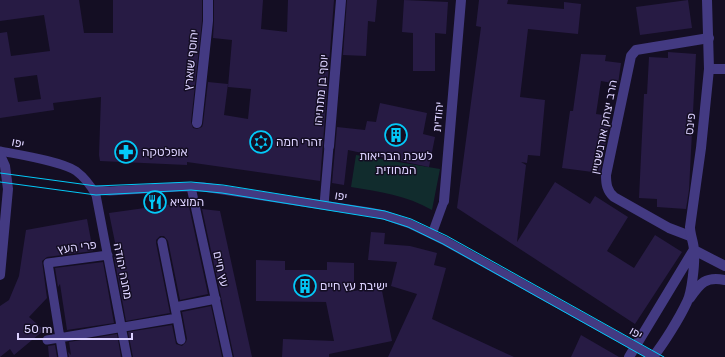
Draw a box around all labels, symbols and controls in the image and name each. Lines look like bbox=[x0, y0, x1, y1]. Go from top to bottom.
street label: יהוסף שוארץ bbox=[181, 29, 201, 91]
street label: יוסף בן מתתיהו bbox=[311, 54, 331, 126]
street label: הרב יצחק אורנשטיין bbox=[588, 79, 620, 175]
street label: יהודית bbox=[430, 101, 446, 133]
street label: פינס bbox=[682, 112, 698, 136]
building icon: לשכת הבריאות המחוזית bbox=[383, 122, 409, 148]
synagogue icon: זהרי חמה bbox=[248, 129, 274, 155]
street label: יפו bbox=[10, 135, 26, 151]
place label: זהרי חמה bbox=[276, 135, 323, 149]
pharmacy icon: אופלטקה bbox=[113, 139, 139, 165]
place label: אופלטקה bbox=[142, 145, 188, 159]
place label: לשכת הבריאות המחוזית bbox=[359, 149, 433, 177]
street label: יפו bbox=[334, 188, 348, 204]
restaurant icon: המוציא bbox=[142, 189, 168, 215]
place label: המוציא bbox=[170, 195, 204, 209]
street label: פרי העץ bbox=[57, 237, 98, 257]
street label: מחנה יהודה bbox=[111, 242, 135, 300]
street label: עץ חיים bbox=[210, 250, 232, 288]
building icon: ישיבת עץ חיים bbox=[292, 273, 318, 299]
place label: ישיבת עץ חיים bbox=[320, 279, 388, 293]
scale bar bbox=[18, 315, 132, 341]
text: 50 m bbox=[24, 322, 52, 336]
street label: יפו bbox=[627, 324, 645, 342]

